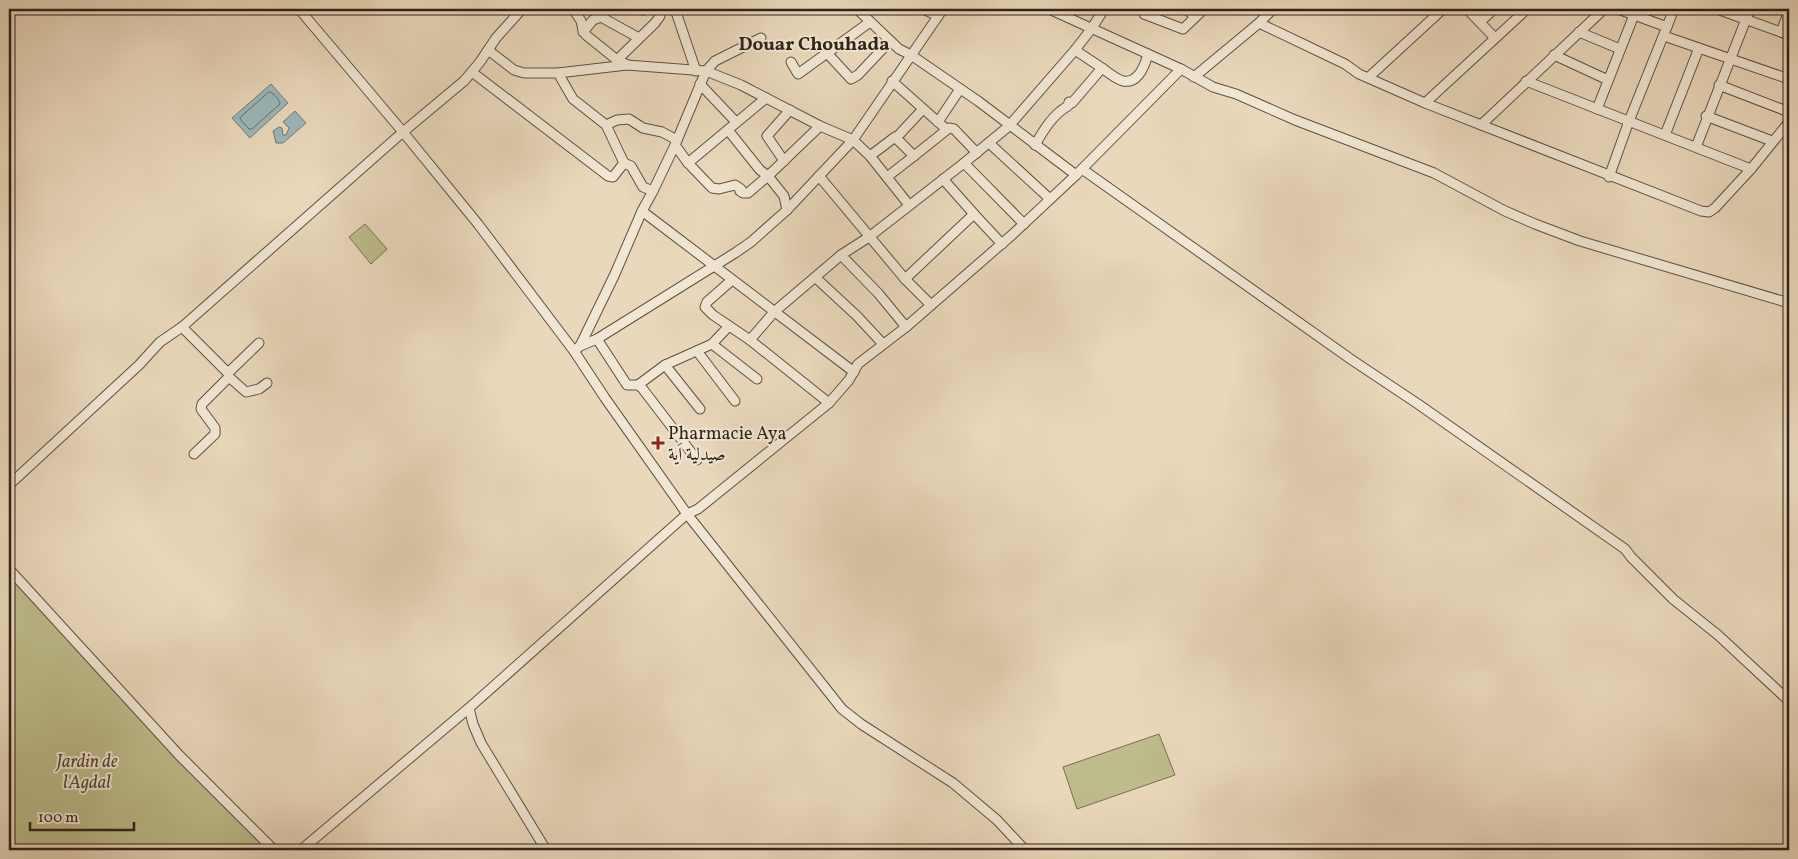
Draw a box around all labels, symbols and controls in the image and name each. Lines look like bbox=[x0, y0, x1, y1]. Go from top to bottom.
district label: Douar Chouhada bbox=[738, 32, 890, 58]
place label: Pharmacie Aya صيدلية اَية bbox=[668, 422, 787, 468]
marker: Pharmacie Aya صيدلية اَية bbox=[652, 437, 664, 449]
park label: Jardin de l'Agdal bbox=[54, 750, 118, 796]
scale bar bbox=[30, 799, 134, 831]
text: 100 m bbox=[38, 808, 78, 829]

